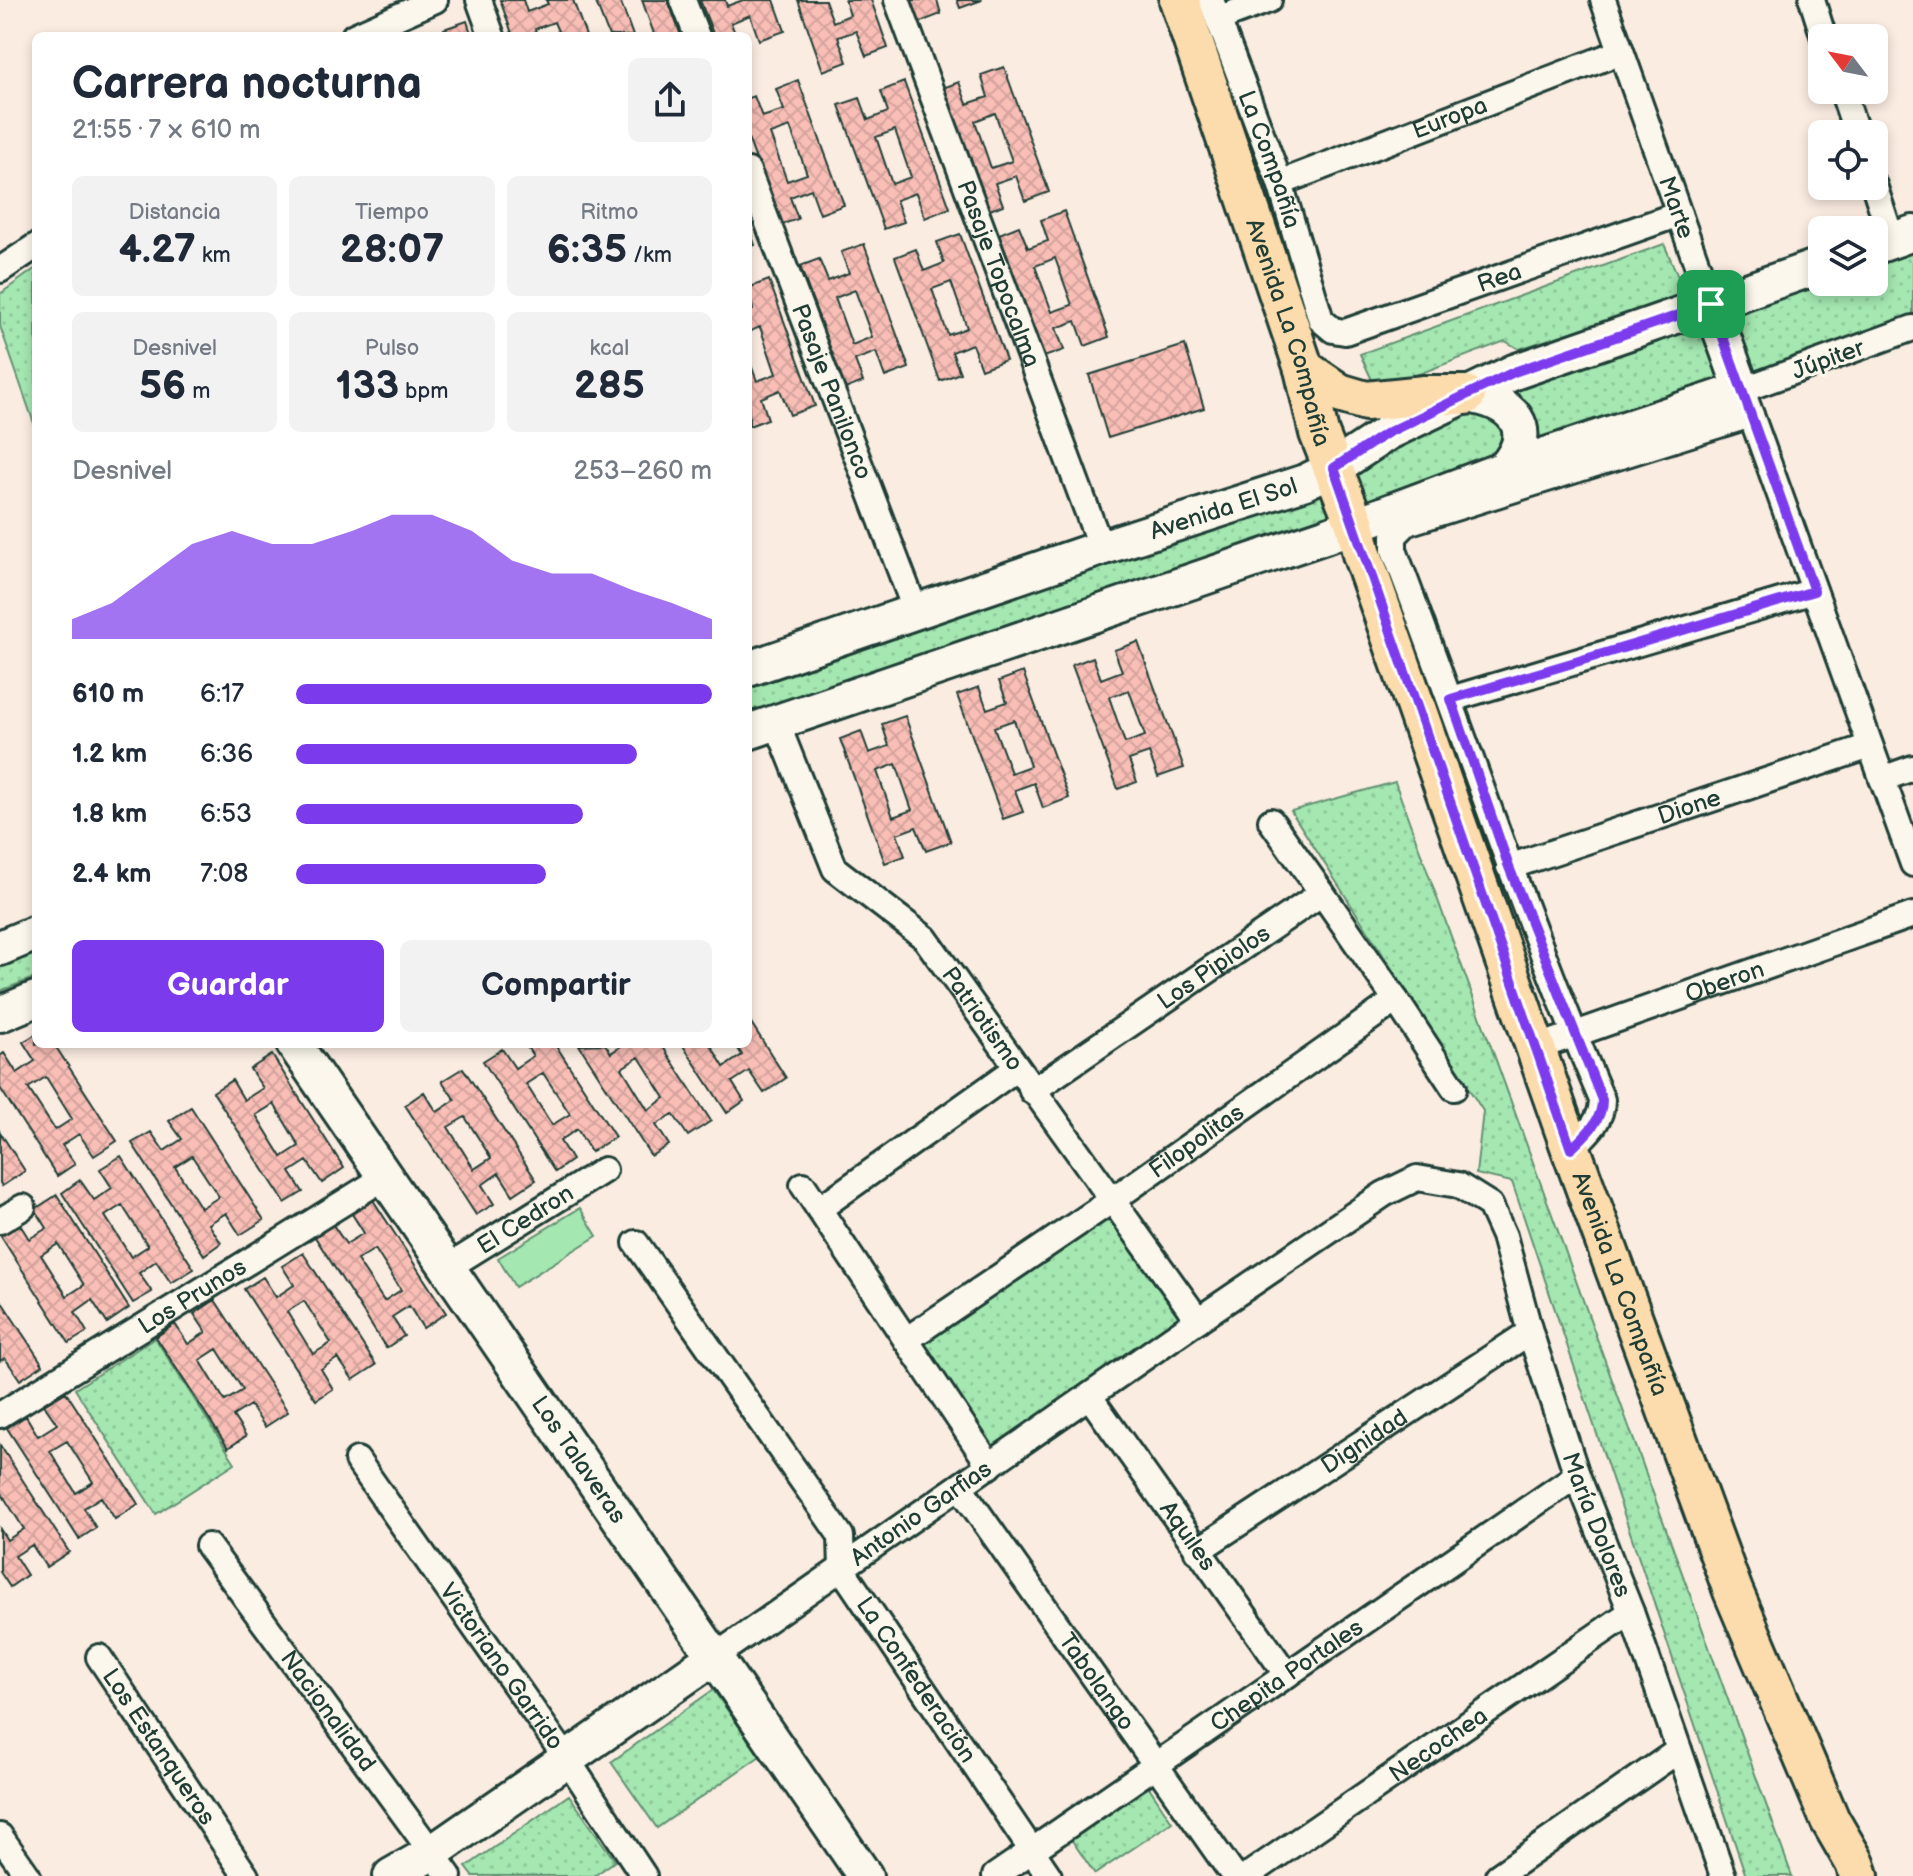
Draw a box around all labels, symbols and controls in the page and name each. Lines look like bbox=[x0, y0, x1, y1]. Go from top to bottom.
north arrow bbox=[1808, 24, 1888, 104]
map controls bbox=[1808, 24, 1888, 296]
text: Carrera nocturna bbox=[72, 58, 422, 111]
button: share bbox=[628, 58, 712, 142]
street label: La Compañía bbox=[1232, 87, 1307, 232]
street label: Europa bbox=[1408, 91, 1492, 146]
text: 21:55 · 7 × 610 m bbox=[72, 115, 261, 146]
button: locate bbox=[1808, 120, 1888, 200]
street label: Marte bbox=[1652, 172, 1701, 243]
street label: Pasaje Topocalma bbox=[950, 176, 1046, 371]
text: Distancia bbox=[128, 199, 221, 226]
text: Tiempo bbox=[355, 199, 429, 226]
text: Ritmo bbox=[580, 199, 638, 226]
street label: Avenida La Compañía bbox=[1239, 215, 1337, 451]
button: layers bbox=[1808, 216, 1888, 296]
text: 4.27 bbox=[119, 226, 196, 274]
text: 28:07 bbox=[340, 226, 444, 274]
text: 6:35 bbox=[547, 226, 627, 274]
text: km bbox=[196, 242, 231, 269]
text: /km bbox=[627, 242, 672, 269]
street label: Rea bbox=[1473, 257, 1525, 299]
pin bbox=[1677, 270, 1745, 338]
icon: arrive bbox=[1689, 282, 1733, 326]
street label: Pasaje Panilonco bbox=[785, 300, 878, 483]
street label: Júpiter bbox=[1788, 333, 1869, 386]
text: Desnivel bbox=[132, 335, 217, 362]
text: Pulso bbox=[365, 335, 419, 362]
text: kcal bbox=[590, 335, 629, 362]
text: 56 bbox=[139, 362, 186, 410]
text: 133 bbox=[336, 362, 399, 410]
text: 285 bbox=[574, 362, 645, 410]
text: m bbox=[186, 378, 210, 405]
text: bpm bbox=[399, 378, 448, 405]
text: Desnivel bbox=[72, 456, 172, 487]
text: 253–260 m bbox=[574, 456, 712, 487]
street label: Avenida El Sol bbox=[1146, 471, 1301, 546]
text: 610 m bbox=[72, 679, 144, 710]
text: 6:17 bbox=[200, 679, 244, 710]
text: 1.2 km bbox=[72, 739, 147, 770]
text: 6:36 bbox=[200, 739, 253, 770]
street label: Dione bbox=[1654, 783, 1725, 831]
text: 1.8 km bbox=[72, 799, 147, 830]
text: 6:53 bbox=[200, 799, 252, 830]
text: 2.4 km bbox=[72, 859, 151, 890]
text: 7:08 bbox=[200, 859, 248, 890]
street label: Los Pipiolos bbox=[1152, 919, 1276, 1016]
button: Guardar bbox=[72, 940, 384, 1032]
button: Compartir bbox=[400, 940, 712, 1032]
street label: Oberon bbox=[1682, 955, 1768, 1009]
street label: Patriotismo bbox=[935, 961, 1029, 1077]
street label: Filopolitas bbox=[1144, 1098, 1250, 1185]
street label: Avenida La Compañía bbox=[1566, 1168, 1674, 1400]
street label: El Cedron bbox=[472, 1179, 579, 1261]
street label: Los Prunos bbox=[133, 1252, 252, 1341]
street label: Los Talaveras bbox=[525, 1391, 633, 1529]
street label: Dignidad bbox=[1316, 1403, 1413, 1480]
street label: María Dolores bbox=[1556, 1449, 1638, 1601]
street label: Antonio Garfias bbox=[845, 1454, 997, 1573]
street label: Aquiles bbox=[1153, 1496, 1222, 1577]
street label: Victoriano Garrido bbox=[433, 1578, 570, 1755]
street label: La Confederación bbox=[850, 1591, 982, 1768]
street label: Chepita Portales bbox=[1205, 1613, 1369, 1738]
street label: Tabolango bbox=[1052, 1628, 1141, 1736]
street label: Nacionalidad bbox=[274, 1645, 382, 1777]
street label: Los Estanqueros bbox=[96, 1663, 222, 1831]
street label: Necochea bbox=[1384, 1701, 1493, 1789]

